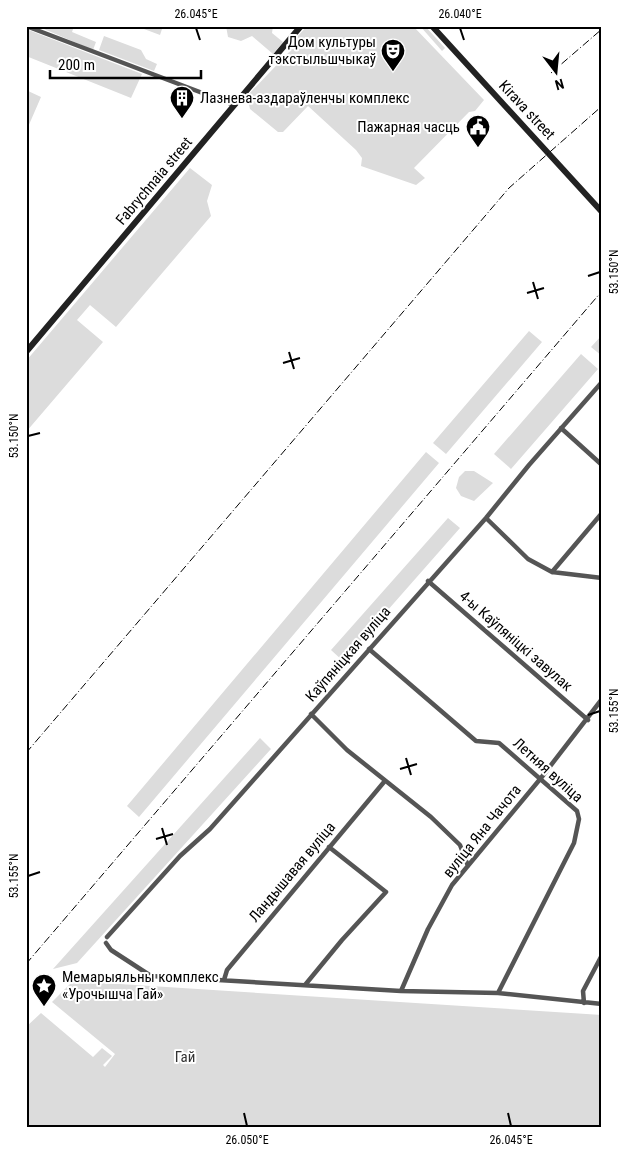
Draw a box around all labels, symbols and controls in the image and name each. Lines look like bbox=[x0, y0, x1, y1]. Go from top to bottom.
text: 26.045°E bbox=[174, 7, 218, 21]
text: 26.040°E bbox=[438, 7, 482, 21]
place label: Дом культуры тэкстыльшчыкаў bbox=[269, 33, 376, 68]
theatre icon: Дом культуры тэкстыльшчыкаў bbox=[380, 38, 406, 72]
scale bar bbox=[50, 48, 201, 80]
north arrow bbox=[530, 48, 580, 98]
text: 200 m bbox=[58, 56, 95, 74]
text: N bbox=[553, 76, 566, 93]
street label: Kirava street bbox=[495, 77, 559, 143]
building icon: Лазнева-аздараўленчы комплекс bbox=[169, 85, 195, 119]
place label: Лазнева-аздараўленчы комплекс bbox=[200, 89, 410, 107]
public building icon: Пажарная часць bbox=[465, 114, 491, 148]
place label: Пажарная часць bbox=[357, 118, 460, 136]
street label: Fabrychnaia street bbox=[112, 133, 196, 229]
text: 53.150°N bbox=[607, 250, 621, 294]
text: 53.150°N bbox=[7, 414, 21, 458]
street label: 4-ы Каўпяніцкі завулак bbox=[456, 587, 576, 695]
street label: Каўпяніцкая вуліца bbox=[302, 603, 394, 705]
text: 53.155°N bbox=[607, 689, 621, 733]
street label: Летняя вуліца bbox=[509, 734, 587, 806]
street label: вуліца Яна Чачота bbox=[439, 781, 525, 881]
street label: Ландышавая вуліца bbox=[245, 818, 339, 926]
text: 53.155°N bbox=[7, 854, 21, 898]
place label: Мемарыяльны комплекс «Урочышча Гай» bbox=[62, 968, 219, 1003]
place icon: Мемарыяльны комплекс «Урочышча Гай» bbox=[31, 973, 57, 1007]
park label: Гай bbox=[175, 1048, 195, 1066]
text: 26.050°E bbox=[225, 1133, 269, 1147]
text: 26.045°E bbox=[489, 1133, 533, 1147]

